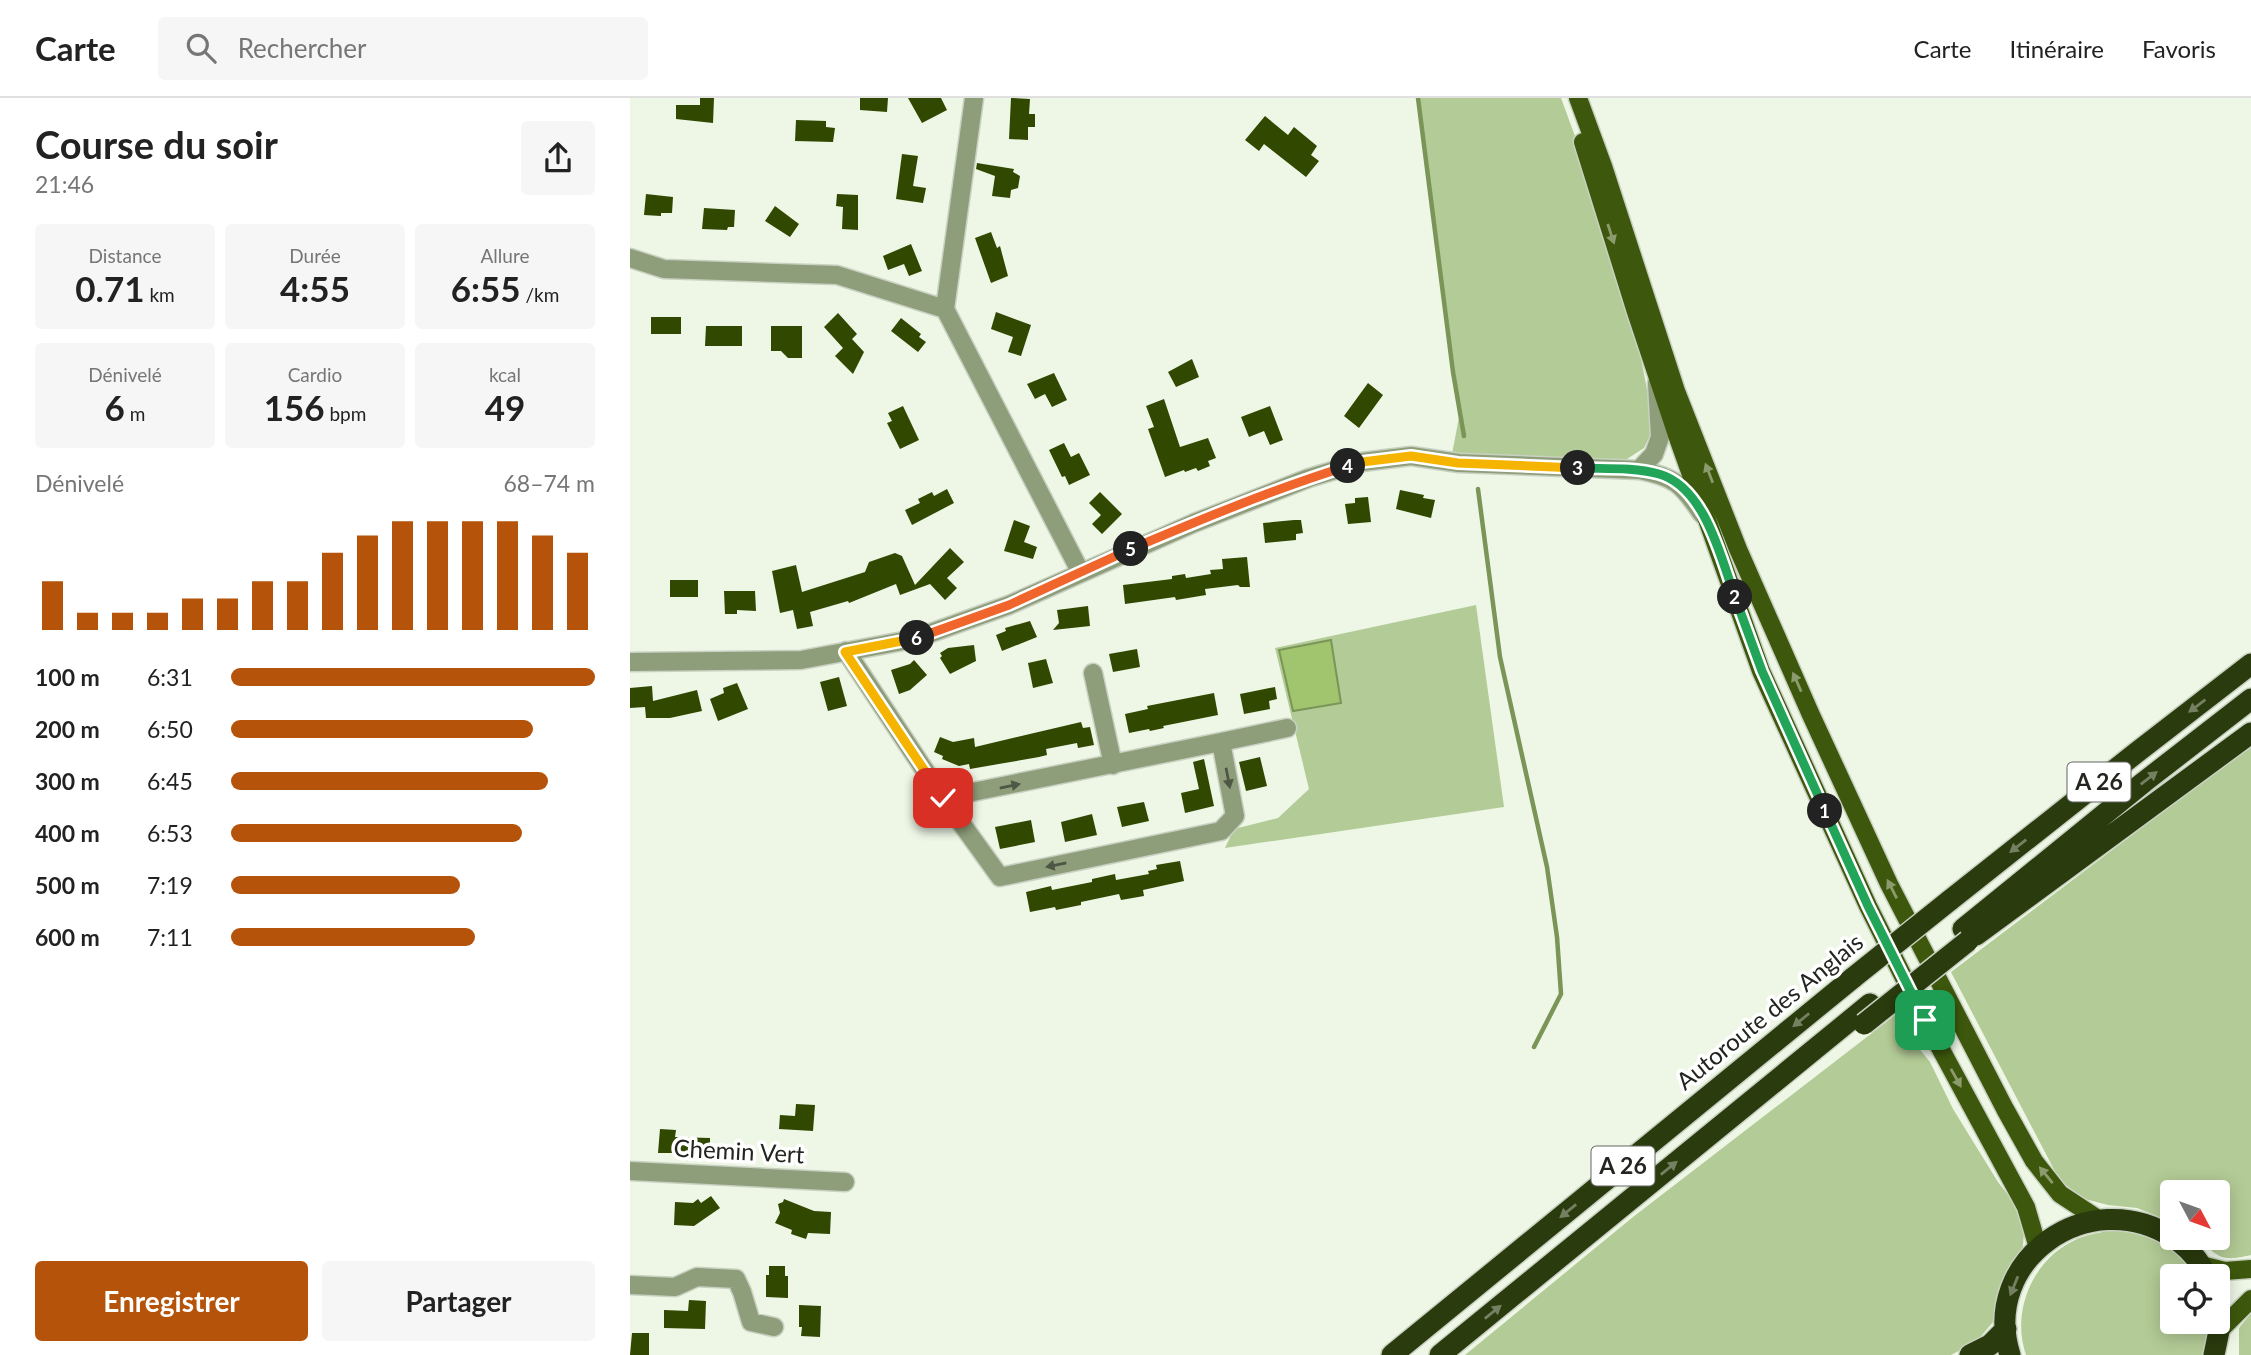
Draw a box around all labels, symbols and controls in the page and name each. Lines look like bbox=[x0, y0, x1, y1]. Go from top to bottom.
search box bbox=[158, 17, 648, 80]
text: Carte bbox=[35, 28, 116, 68]
icon: search bbox=[182, 29, 220, 67]
text: Rechercher bbox=[238, 32, 367, 64]
text: Carte bbox=[1914, 34, 1972, 63]
text: Itinéraire bbox=[2010, 34, 2104, 63]
text: Favoris bbox=[2142, 34, 2216, 63]
text: Course du soir bbox=[35, 121, 278, 167]
button: share bbox=[521, 121, 595, 195]
text: 21:46 bbox=[35, 170, 94, 198]
one-way arrow bbox=[1606, 224, 1617, 245]
text: Distance bbox=[89, 244, 161, 267]
text: Durée bbox=[289, 244, 341, 267]
text: Allure bbox=[481, 244, 529, 267]
text: 0.71 bbox=[75, 267, 145, 309]
text: 4:55 bbox=[280, 267, 350, 309]
text: 6:55 bbox=[451, 267, 521, 309]
text: km bbox=[145, 283, 175, 306]
text: /km bbox=[521, 283, 559, 306]
text: Dénivelé bbox=[88, 363, 162, 386]
text: Cardio bbox=[288, 363, 342, 386]
text: kcal bbox=[489, 363, 521, 386]
text: 6 bbox=[105, 386, 125, 428]
text: 156 bbox=[264, 386, 325, 428]
text: 49 bbox=[485, 386, 525, 428]
text: m bbox=[125, 402, 145, 425]
text: bpm bbox=[325, 402, 366, 425]
pin: 4 bbox=[1330, 448, 1366, 484]
pin: 3 bbox=[1560, 450, 1595, 486]
text: 4 bbox=[1342, 454, 1353, 477]
text: 3 bbox=[1572, 456, 1583, 479]
one-way arrow bbox=[1703, 462, 1714, 483]
text: Dénivelé bbox=[35, 469, 124, 497]
text: 68–74 m bbox=[503, 469, 595, 497]
pin: 5 bbox=[1114, 532, 1148, 566]
text: 5 bbox=[1125, 537, 1136, 560]
pin: 2 bbox=[1718, 580, 1752, 614]
text: 2 bbox=[1729, 585, 1740, 608]
pin: 6 bbox=[900, 620, 934, 656]
text: 6 bbox=[911, 626, 922, 649]
text: 100 m bbox=[35, 663, 100, 691]
text: 6:31 bbox=[147, 663, 193, 691]
one-way arrow bbox=[1791, 672, 1802, 693]
one-way arrow bbox=[2188, 698, 2206, 712]
text: 200 m bbox=[35, 715, 100, 743]
text: 6:50 bbox=[147, 715, 193, 743]
road number: A 26 bbox=[2068, 762, 2130, 802]
text: 300 m bbox=[35, 767, 100, 795]
text: 6:45 bbox=[147, 767, 193, 795]
one-way arrow bbox=[1222, 767, 1233, 789]
pin bbox=[913, 768, 973, 828]
one-way arrow bbox=[2140, 772, 2158, 786]
icon: check bbox=[924, 779, 962, 817]
one-way arrow bbox=[999, 780, 1021, 791]
pin: 1 bbox=[1808, 794, 1842, 828]
text: 1 bbox=[1819, 799, 1830, 822]
text: 400 m bbox=[35, 819, 100, 847]
text: 6:53 bbox=[147, 819, 193, 847]
one-way arrow bbox=[2009, 839, 2027, 854]
one-way arrow bbox=[1045, 860, 1067, 871]
text: 500 m bbox=[35, 871, 100, 899]
text: 7:19 bbox=[147, 871, 193, 899]
one-way arrow bbox=[1887, 879, 1898, 899]
text: 600 m bbox=[35, 923, 100, 951]
text: 7:11 bbox=[147, 923, 193, 951]
street label: Autoroute des Anglais bbox=[1670, 927, 1868, 1095]
pin bbox=[1895, 990, 1955, 1050]
icon: arrive bbox=[1906, 1001, 1944, 1039]
one-way arrow bbox=[1793, 1012, 1810, 1027]
one-way arrow bbox=[1951, 1068, 1962, 1088]
street label: Chemin Vert bbox=[673, 1133, 806, 1168]
road number: A 26 bbox=[1592, 1147, 1654, 1186]
one-way arrow bbox=[1661, 1161, 1678, 1176]
one-way arrow bbox=[2039, 1167, 2054, 1184]
north arrow bbox=[2160, 1180, 2230, 1250]
map controls bbox=[2160, 1180, 2230, 1334]
one-way arrow bbox=[1560, 1203, 1577, 1218]
button: Enregistrer bbox=[35, 1261, 308, 1341]
button: Partager bbox=[322, 1261, 595, 1341]
button: locate bbox=[2160, 1264, 2230, 1334]
one-way arrow bbox=[2009, 1276, 2020, 1297]
one-way arrow bbox=[1484, 1305, 1501, 1320]

